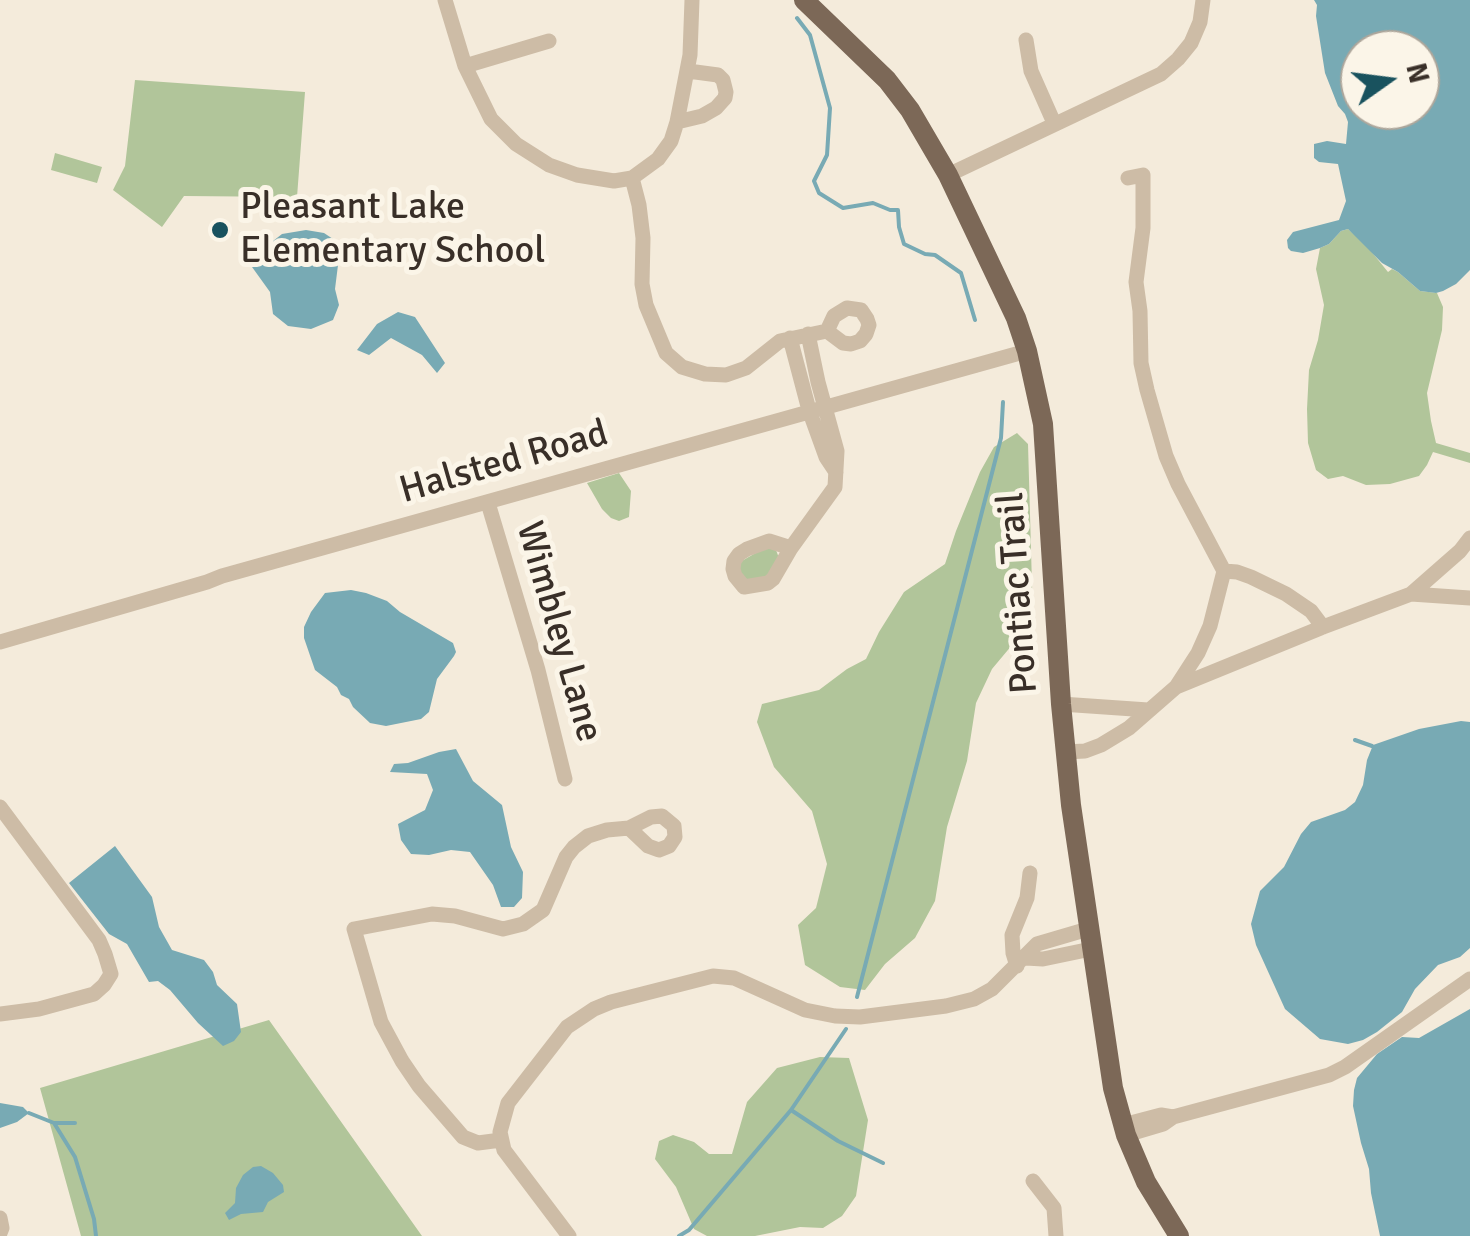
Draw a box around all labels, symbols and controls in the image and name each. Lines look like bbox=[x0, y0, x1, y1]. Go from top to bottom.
north arrow bbox=[1340, 30, 1440, 130]
text: N bbox=[1398, 60, 1436, 87]
place label: Pleasant Lake Elementary School bbox=[240, 185, 545, 274]
marker: Pleasant Lake Elementary School bbox=[209, 219, 231, 241]
street label: Halsted Road bbox=[395, 412, 613, 514]
street label: Pontiac Trail bbox=[989, 491, 1049, 695]
street label: Wimbley Lane bbox=[505, 517, 611, 747]

